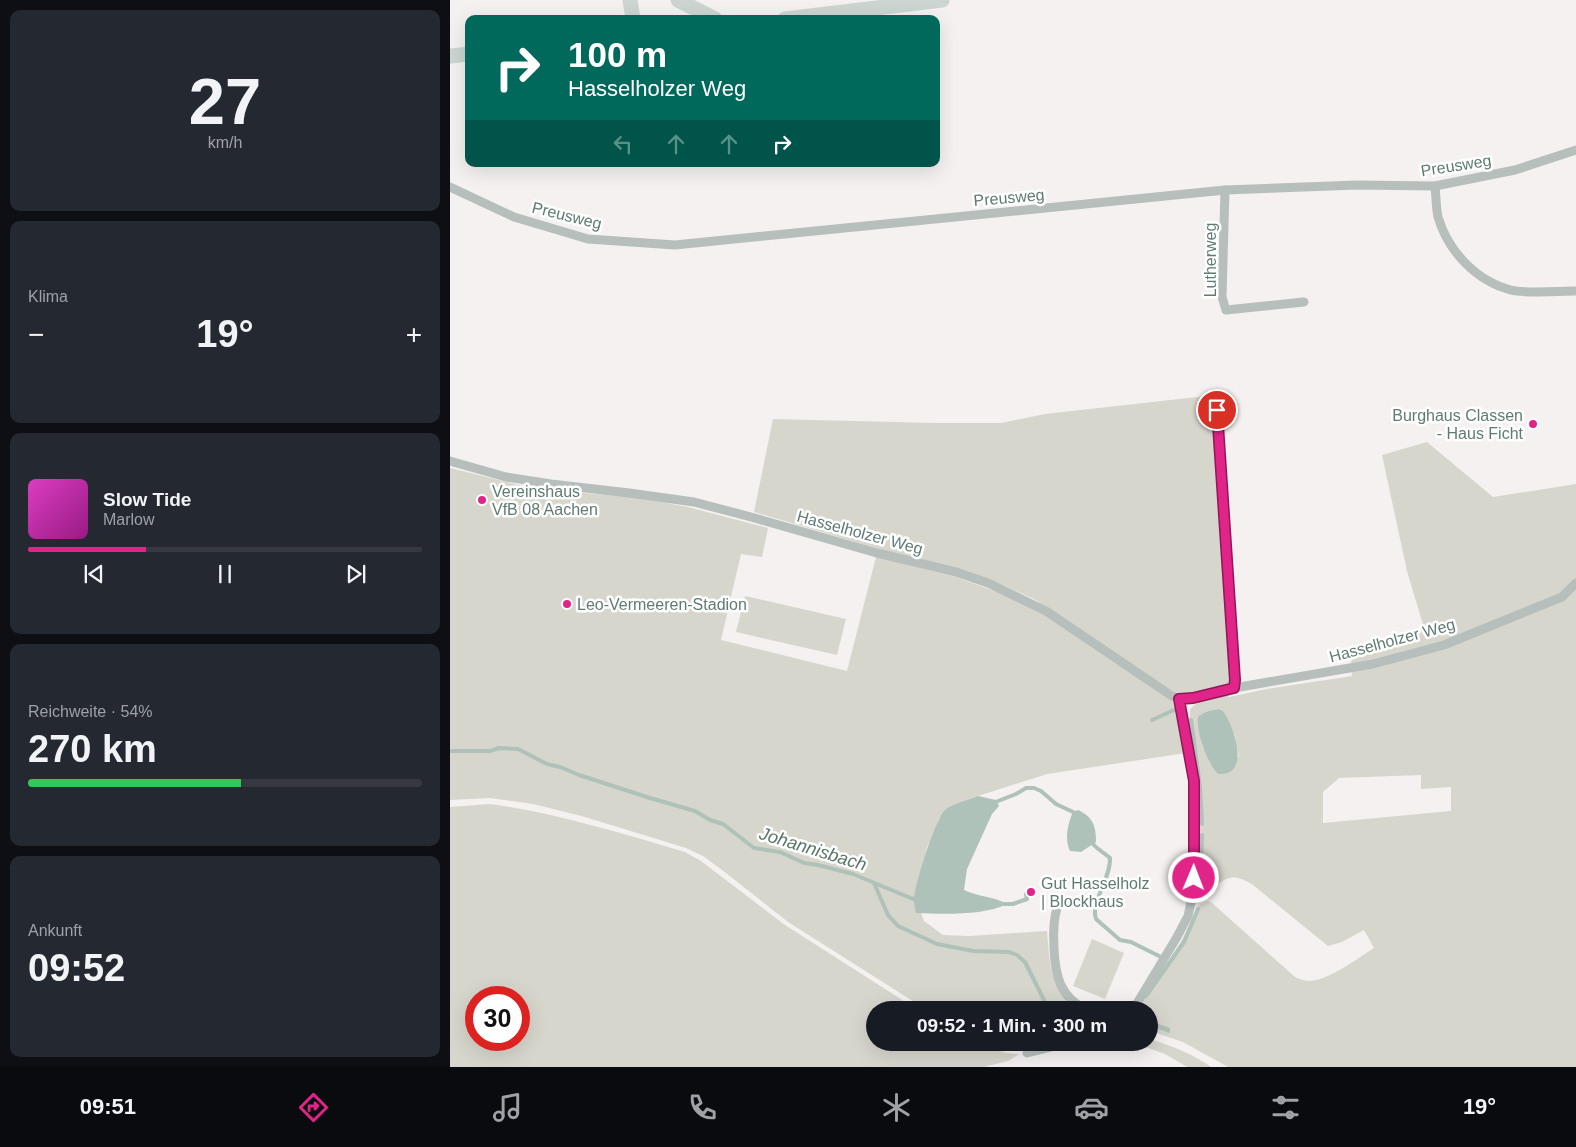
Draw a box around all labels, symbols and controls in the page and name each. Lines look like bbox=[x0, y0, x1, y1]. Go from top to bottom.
icon: right bbox=[485, 35, 550, 100]
text: 100 m bbox=[568, 35, 667, 74]
text: 27 bbox=[189, 65, 261, 138]
text: Hasselholzer Weg bbox=[568, 76, 746, 101]
icon: left bbox=[609, 130, 637, 158]
icon: ahead bbox=[662, 130, 690, 158]
icon: ahead bbox=[715, 130, 743, 158]
icon: right bbox=[768, 130, 796, 158]
text: km/h bbox=[208, 134, 242, 151]
street label: Preusweg bbox=[1420, 152, 1493, 179]
street label: Preusweg bbox=[973, 186, 1045, 209]
street label: Preusweg bbox=[530, 199, 603, 232]
street label: Lutherweg bbox=[1202, 223, 1219, 297]
text: Klima bbox=[28, 288, 68, 305]
text: 19° bbox=[196, 313, 254, 355]
text: − bbox=[28, 319, 44, 350]
text: + bbox=[406, 319, 422, 350]
pin bbox=[1196, 389, 1238, 431]
icon: arrive bbox=[1203, 396, 1231, 424]
place label: Burghaus Classen - Haus Ficht bbox=[1392, 407, 1524, 442]
marker: Burghaus Classen - Haus Ficht bbox=[1527, 418, 1539, 430]
place label: Vereinshaus VfB 08 Aachen bbox=[492, 483, 598, 518]
text: Slow Tide bbox=[103, 489, 191, 510]
marker: Vereinshaus VfB 08 Aachen bbox=[476, 494, 488, 506]
street label: Hasselholzer Weg bbox=[795, 508, 925, 557]
text: Marlow bbox=[103, 511, 155, 528]
icon: previous bbox=[80, 560, 108, 588]
icon: pause bbox=[211, 560, 239, 588]
icon: next bbox=[342, 560, 370, 588]
place label: Leo-Vermeeren-Stadion bbox=[577, 596, 747, 613]
marker: Leo-Vermeeren-Stadion bbox=[561, 598, 573, 610]
street label: Hasselholzer Weg bbox=[1327, 616, 1457, 665]
text: Reichweite · 54% bbox=[28, 703, 153, 720]
text: 270 km bbox=[28, 728, 157, 770]
water label: Johannisbach bbox=[756, 823, 869, 875]
position arrow bbox=[1167, 851, 1219, 903]
place label: Gut Hasselholz | Blockhaus bbox=[1041, 875, 1150, 910]
marker: Gut Hasselholz | Blockhaus bbox=[1025, 886, 1037, 898]
text: Ankunft bbox=[28, 922, 82, 939]
text: 09:52 bbox=[28, 947, 125, 989]
speed limit sign: 30 bbox=[465, 986, 530, 1051]
text: 09:52 · 1 Min. · 300 m bbox=[917, 1015, 1107, 1036]
icon: directions bbox=[296, 1090, 331, 1125]
icon: music bbox=[490, 1090, 525, 1125]
icon: phone bbox=[685, 1090, 720, 1125]
icon: climate bbox=[879, 1090, 914, 1125]
icon: car bbox=[1074, 1090, 1109, 1125]
icon: filters bbox=[1268, 1090, 1303, 1125]
text: 09:51 bbox=[80, 1094, 136, 1119]
text: 19° bbox=[1463, 1094, 1496, 1119]

